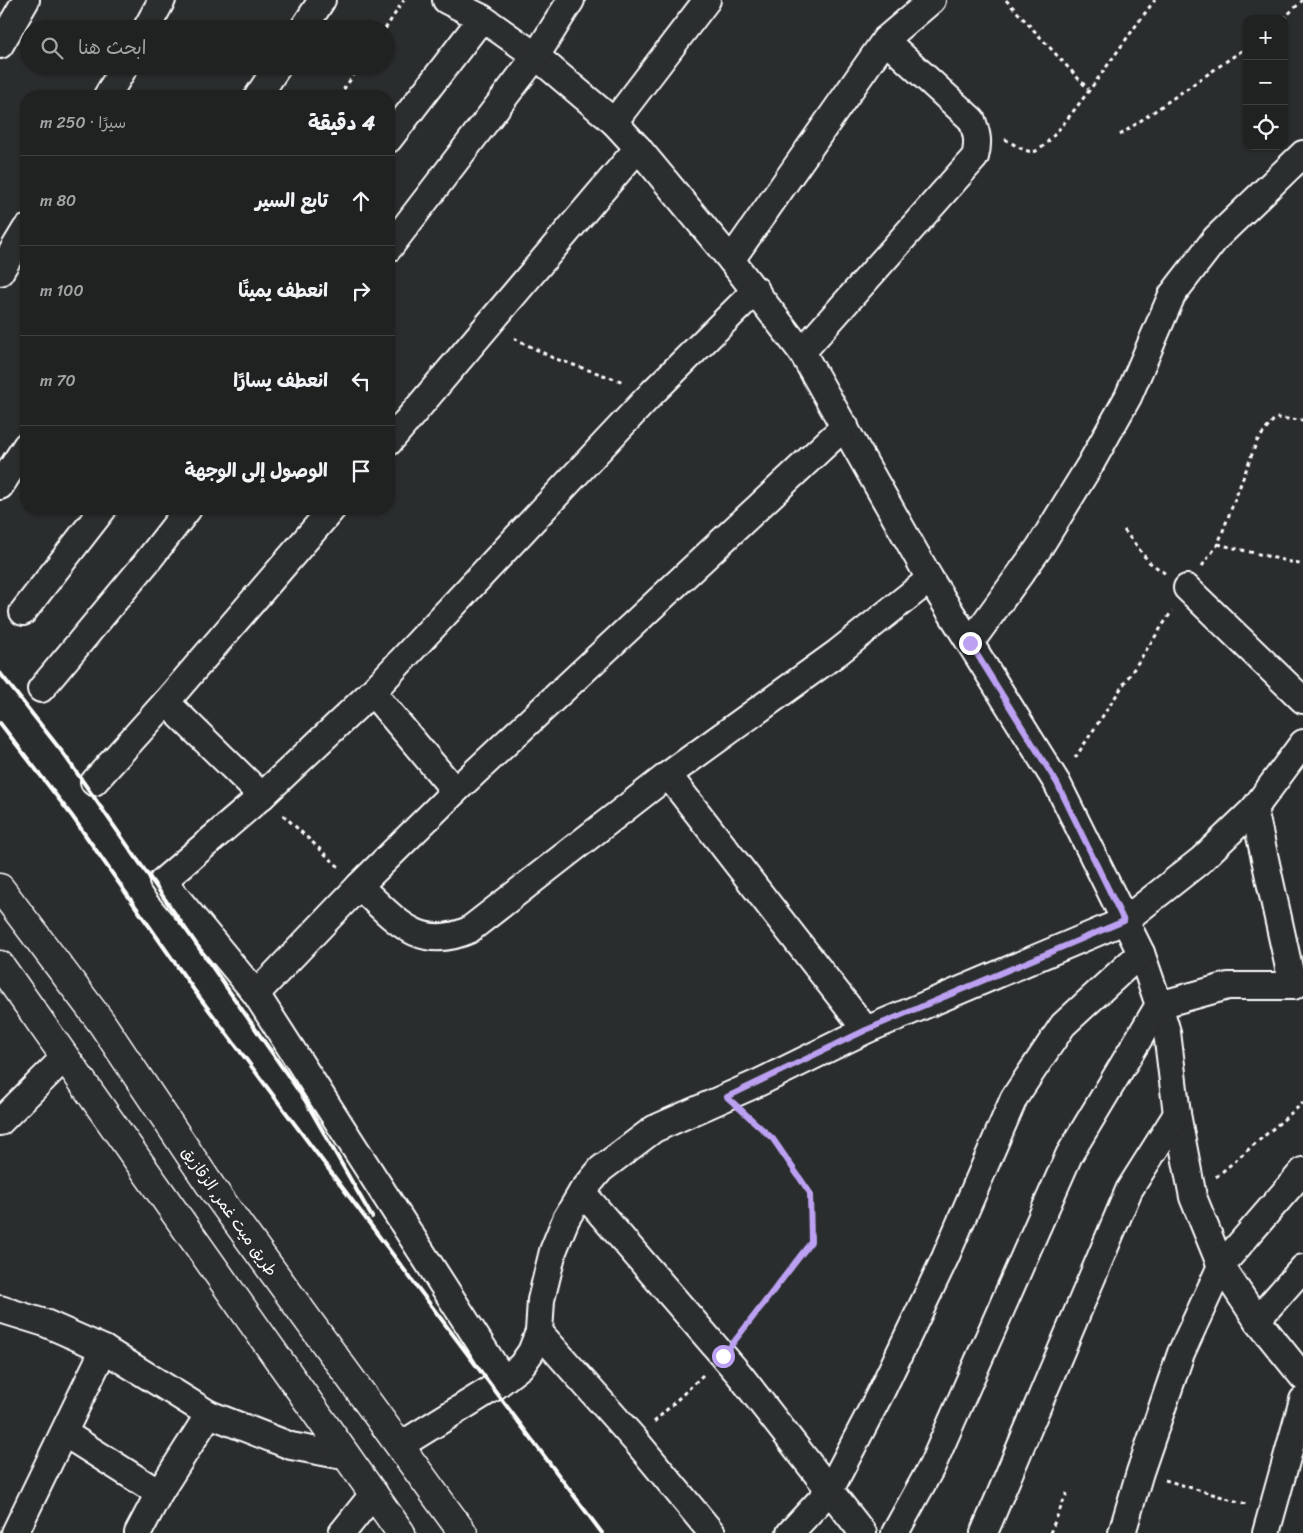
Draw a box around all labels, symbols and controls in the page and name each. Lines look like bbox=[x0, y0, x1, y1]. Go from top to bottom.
map controls bbox=[1243, 15, 1288, 150]
button: + bbox=[1243, 15, 1288, 60]
search box bbox=[20, 20, 395, 75]
text: ابحث هنا bbox=[78, 31, 146, 64]
icon: search bbox=[38, 34, 66, 62]
button: − bbox=[1243, 60, 1288, 105]
text: 4 دقيقة bbox=[308, 104, 375, 142]
button: locate bbox=[1243, 105, 1288, 150]
text: سيرًا · 250 m bbox=[40, 108, 126, 137]
text: تابع السير bbox=[255, 184, 328, 217]
text: 80 m bbox=[40, 186, 76, 215]
icon: ahead bbox=[347, 187, 375, 215]
text: انعطف يمينًا bbox=[238, 274, 328, 307]
text: 100 m bbox=[40, 276, 84, 305]
icon: right bbox=[347, 277, 375, 305]
text: انعطف يسارًا bbox=[233, 364, 328, 397]
text: 70 m bbox=[40, 366, 76, 395]
icon: left bbox=[347, 367, 375, 395]
text: الوصول إلى الوجهة bbox=[185, 454, 328, 487]
icon: arrive bbox=[347, 457, 375, 485]
route end bbox=[959, 632, 982, 655]
street label: طريق ميت غمر, الزقازيق bbox=[174, 1140, 286, 1283]
route start bbox=[712, 1345, 735, 1368]

